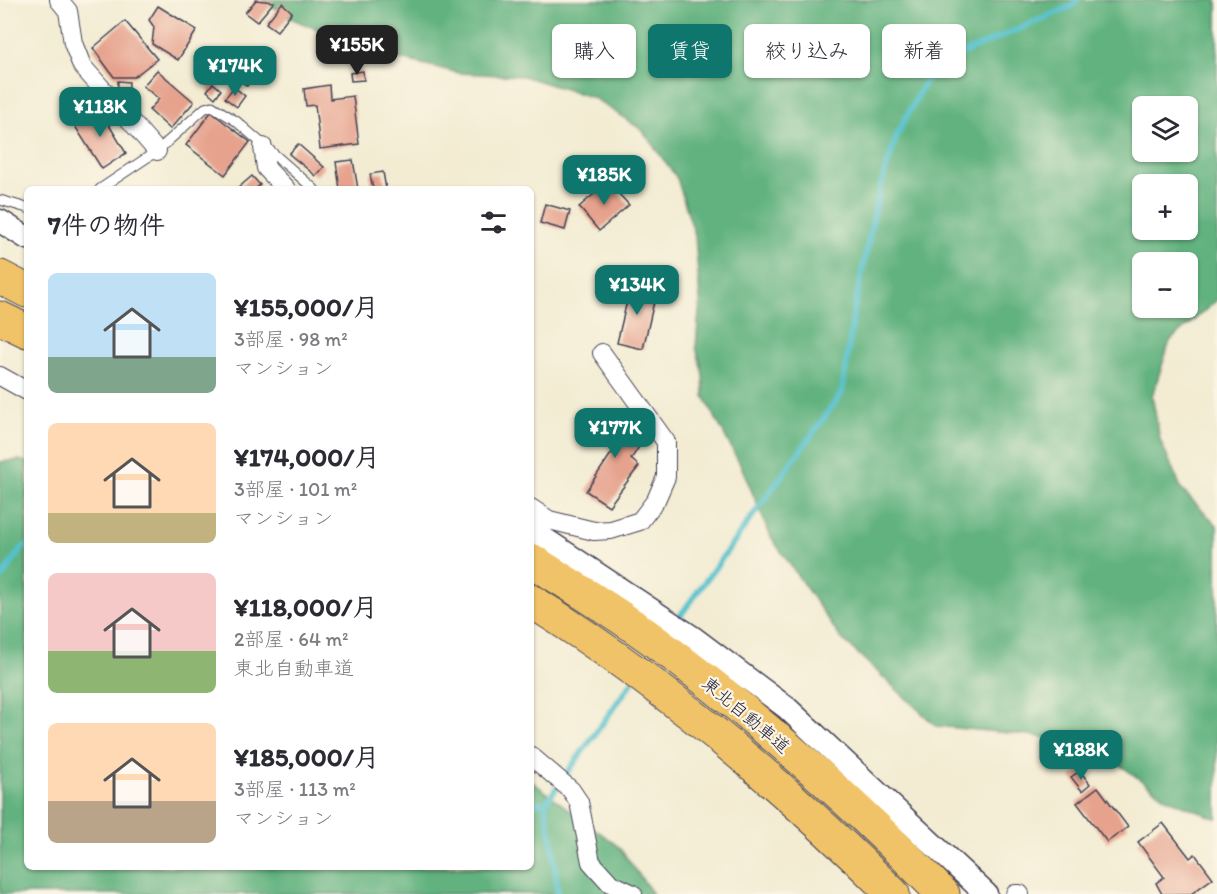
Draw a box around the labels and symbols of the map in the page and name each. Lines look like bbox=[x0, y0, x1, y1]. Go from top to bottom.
pin: ¥155K bbox=[315, 25, 399, 76]
pin: ¥174K bbox=[193, 46, 277, 97]
pin: ¥118K bbox=[58, 87, 142, 138]
pin: ¥185K bbox=[562, 155, 646, 206]
pin: ¥134K bbox=[595, 265, 679, 316]
pin: ¥177K bbox=[573, 408, 657, 459]
street label: 東北自動車道 bbox=[698, 672, 794, 758]
pin: ¥188K bbox=[1039, 730, 1123, 781]

